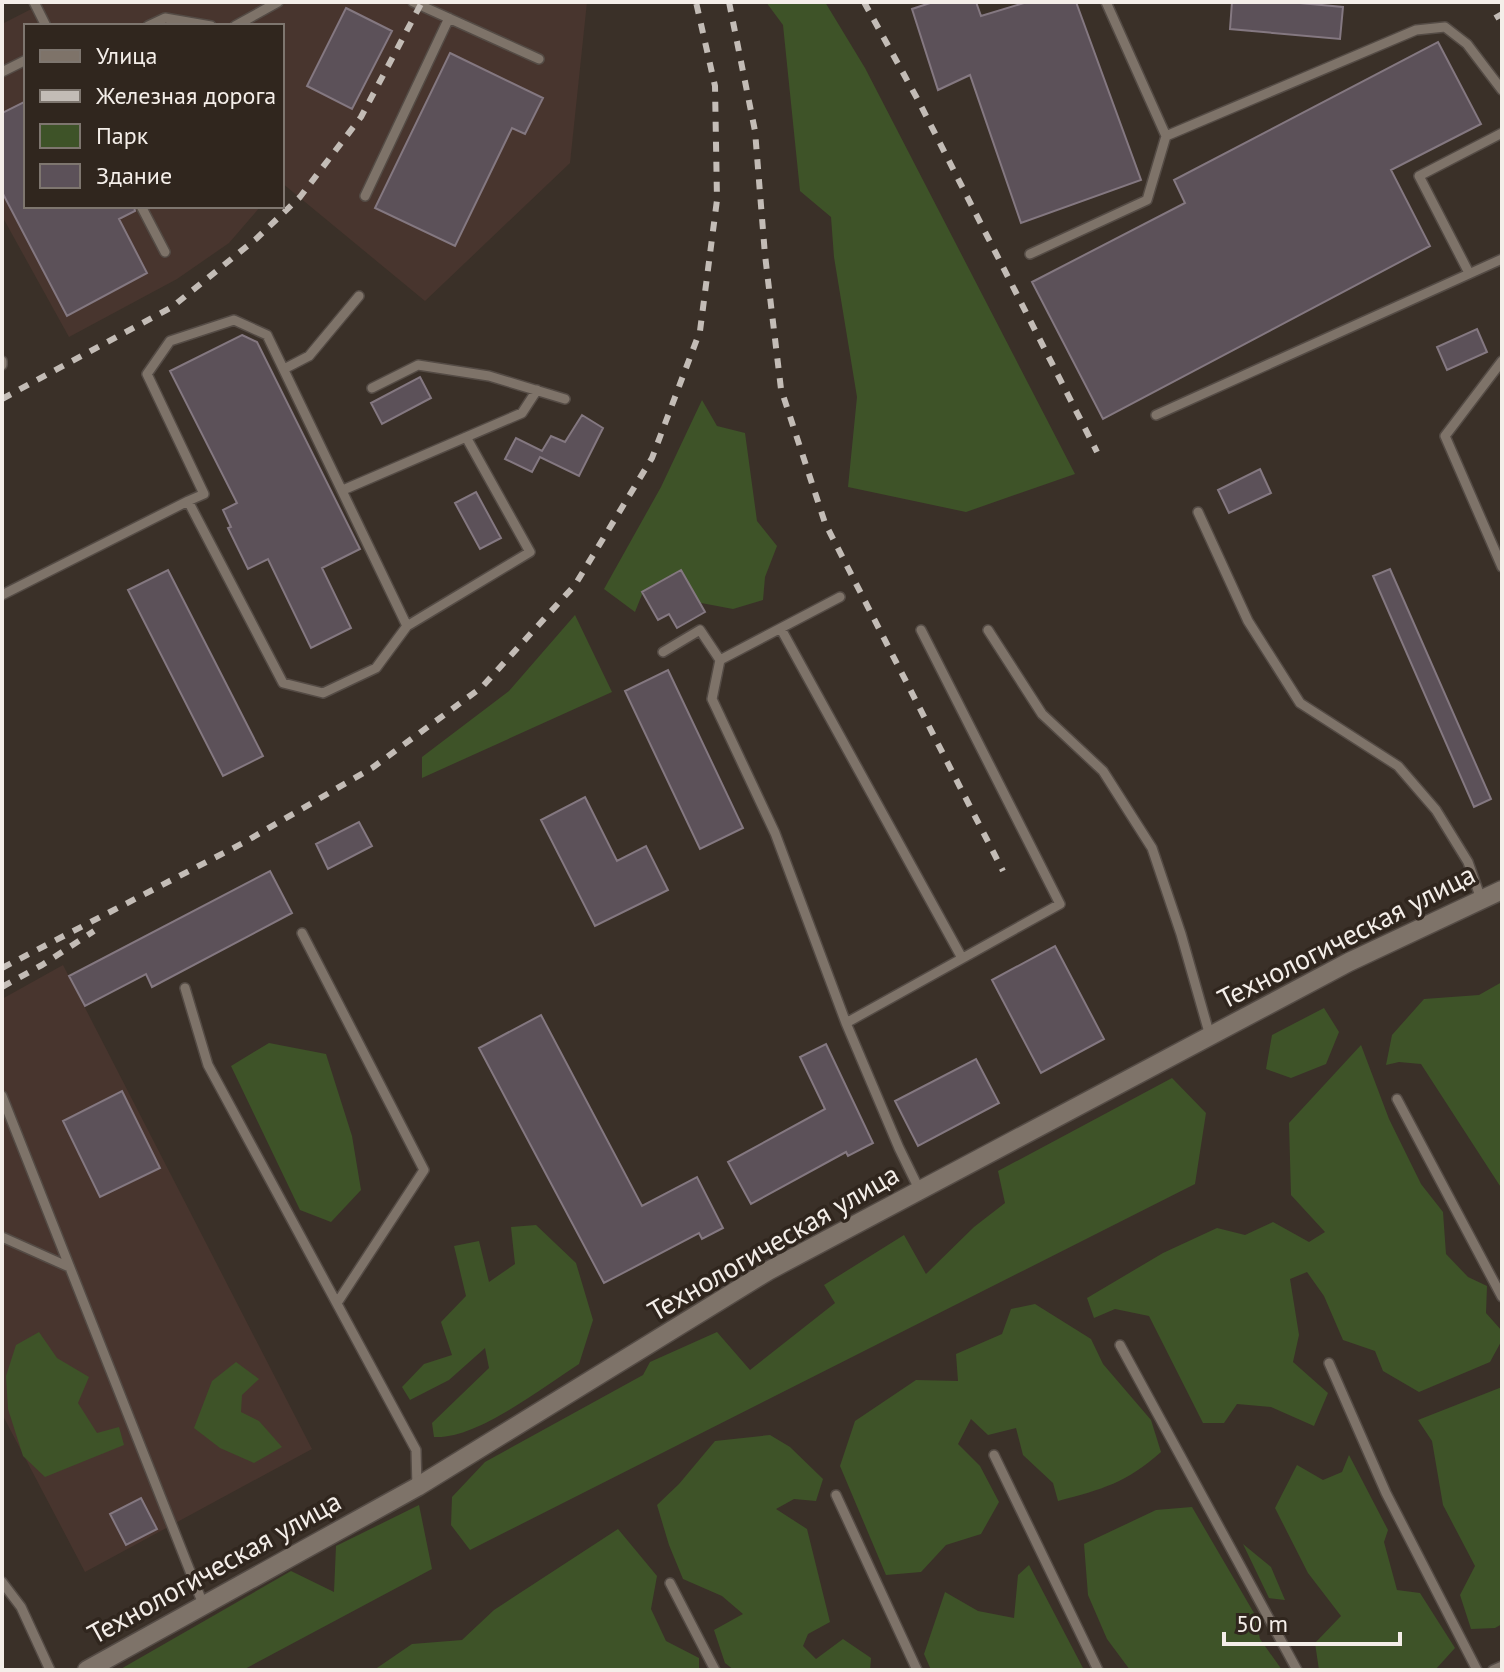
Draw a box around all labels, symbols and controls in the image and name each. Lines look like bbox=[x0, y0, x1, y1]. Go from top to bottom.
legend bbox=[24, 24, 284, 208]
text: Улица bbox=[96, 40, 157, 71]
text: Железная дорога bbox=[95, 80, 276, 111]
text: Парк bbox=[96, 120, 149, 151]
text: Здание bbox=[96, 160, 172, 191]
street label: Технологическая улица bbox=[1211, 855, 1481, 1017]
street label: Технологическая улица bbox=[641, 1155, 905, 1329]
street label: Технологическая улица bbox=[81, 1482, 347, 1652]
scale bar bbox=[1224, 1596, 1400, 1646]
text: 50 m bbox=[1236, 1608, 1288, 1639]

